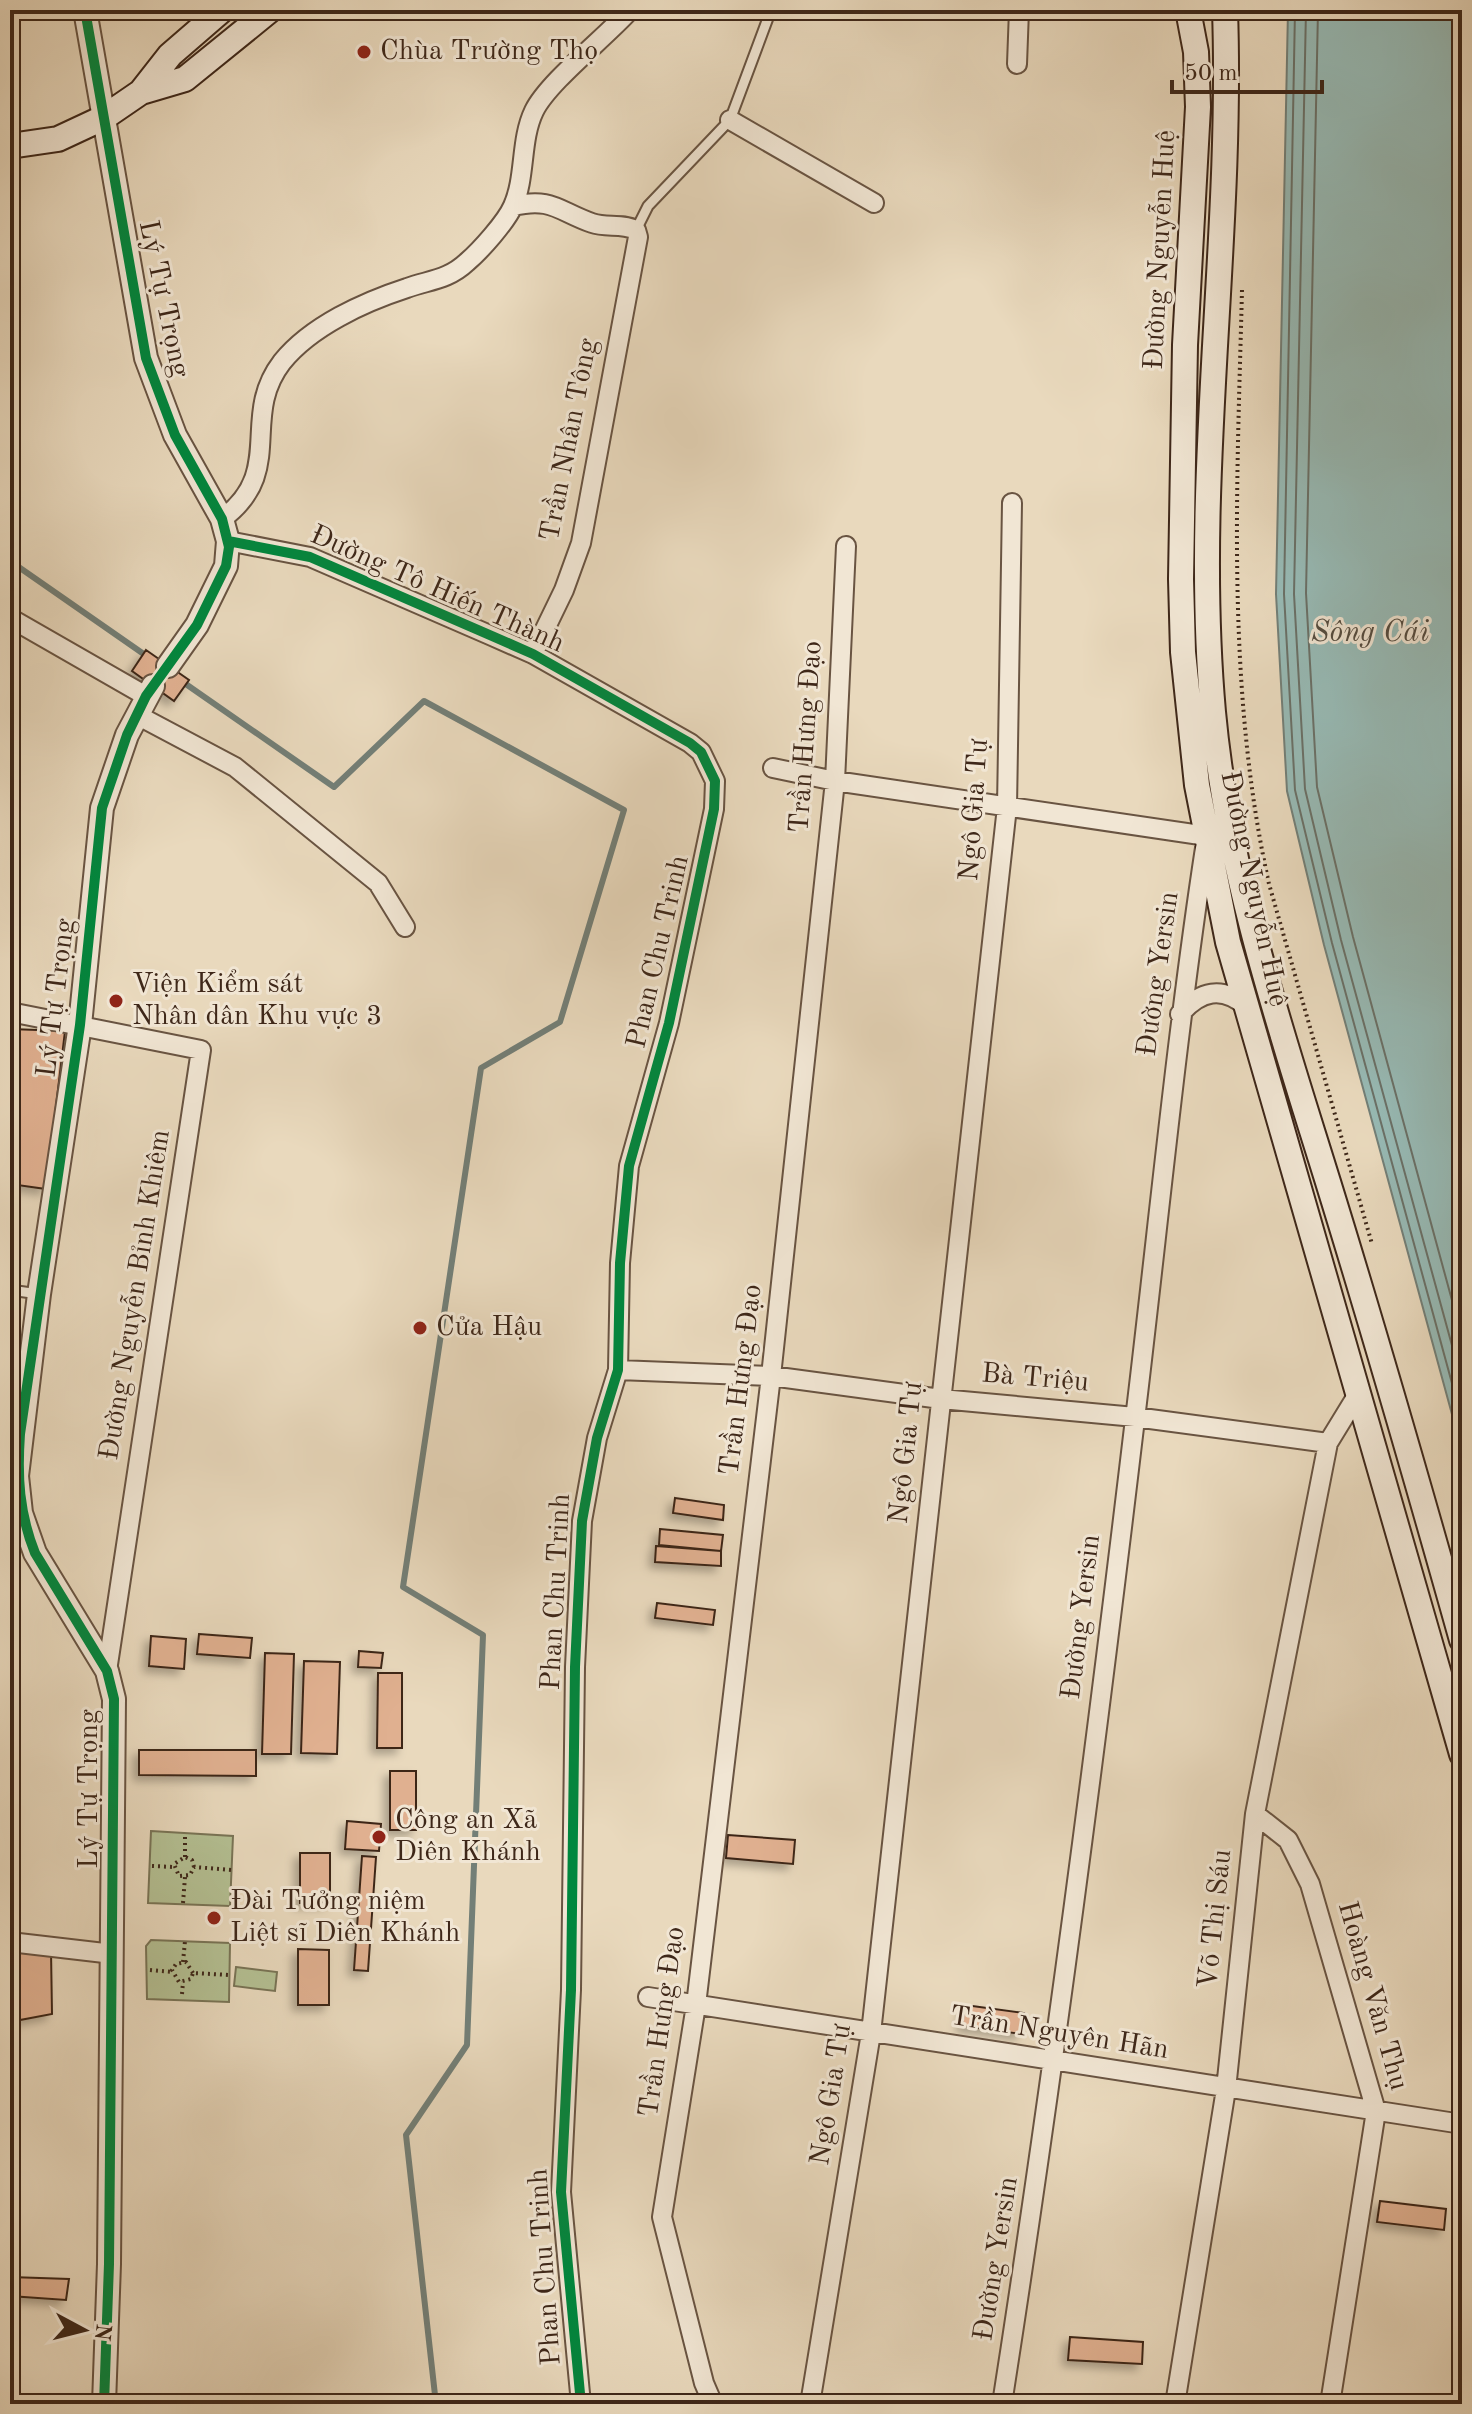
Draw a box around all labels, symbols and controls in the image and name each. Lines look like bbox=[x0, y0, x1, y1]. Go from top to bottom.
place label: Chùa Trường Thọ bbox=[380, 38, 598, 66]
marker: Chùa Trường Thọ bbox=[355, 43, 373, 61]
scale bar bbox=[1172, 44, 1322, 94]
text: 50 m bbox=[1184, 62, 1238, 86]
street label: Đường Nguyễn Huệ bbox=[1139, 129, 1181, 371]
street label: Lý Tự Trọng bbox=[133, 218, 193, 380]
street label: Trần Nhân Tông bbox=[534, 336, 603, 544]
street label: Đường Tô Hiến Thành bbox=[306, 520, 569, 659]
water label: Sông Cái bbox=[1311, 618, 1429, 648]
street label: Trần Hưng Đạo bbox=[783, 640, 828, 834]
street label: Ngô Gia Tự bbox=[956, 737, 994, 882]
street label: Đường Nguyễn Huệ bbox=[1214, 768, 1294, 1009]
street label: Phan Chu Trinh bbox=[623, 853, 695, 1051]
street label: Đường Yersin bbox=[1134, 890, 1184, 1058]
street label: Lý Tự Trọng bbox=[33, 917, 81, 1079]
place label: Viện Kiểm sát Nhân dân Khu vực 3 bbox=[132, 969, 382, 1031]
marker: Viện Kiểm sát Nhân dân Khu vực 3 bbox=[107, 992, 125, 1010]
street label: Đường Nguyễn Bỉnh Khiêm bbox=[94, 1127, 176, 1462]
street label: Trần Hưng Đạo bbox=[713, 1282, 768, 1477]
place label: Cửa Hậu bbox=[436, 1314, 542, 1342]
marker: Cửa Hậu bbox=[411, 1319, 429, 1337]
street label: Bà Triệu bbox=[980, 1360, 1090, 1398]
street label: Ngô Gia Tự bbox=[886, 1380, 928, 1525]
street label: Phan Chu Trinh bbox=[538, 1493, 576, 1691]
street label: Đường Yersin bbox=[1058, 1533, 1106, 1701]
street label: Lý Tự Trọng bbox=[76, 1709, 104, 1869]
place label: Công an Xã Diên Khánh bbox=[395, 1807, 541, 1867]
marker: Công an Xã Diên Khánh bbox=[370, 1828, 388, 1846]
street label: Võ Thị Sáu bbox=[1195, 1848, 1237, 1990]
place label: Đài Tưởng niệm Liệt sĩ Diên Khánh bbox=[230, 1888, 460, 1948]
street label: Hoàng Văn Thụ bbox=[1332, 1898, 1412, 2094]
marker: Đài Tưởng niệm Liệt sĩ Diên Khánh bbox=[205, 1909, 223, 1927]
street label: Trần Hưng Đạo bbox=[633, 1924, 690, 2119]
street label: Trần Nguyên Hãn bbox=[948, 2000, 1171, 2065]
street label: Ngô Gia Tự bbox=[807, 2021, 857, 2168]
street label: Phan Chu Trinh bbox=[525, 2168, 567, 2366]
street label: Đường Yersin bbox=[970, 2175, 1024, 2343]
north arrow bbox=[44, 2290, 124, 2370]
text: N bbox=[90, 2323, 114, 2342]

